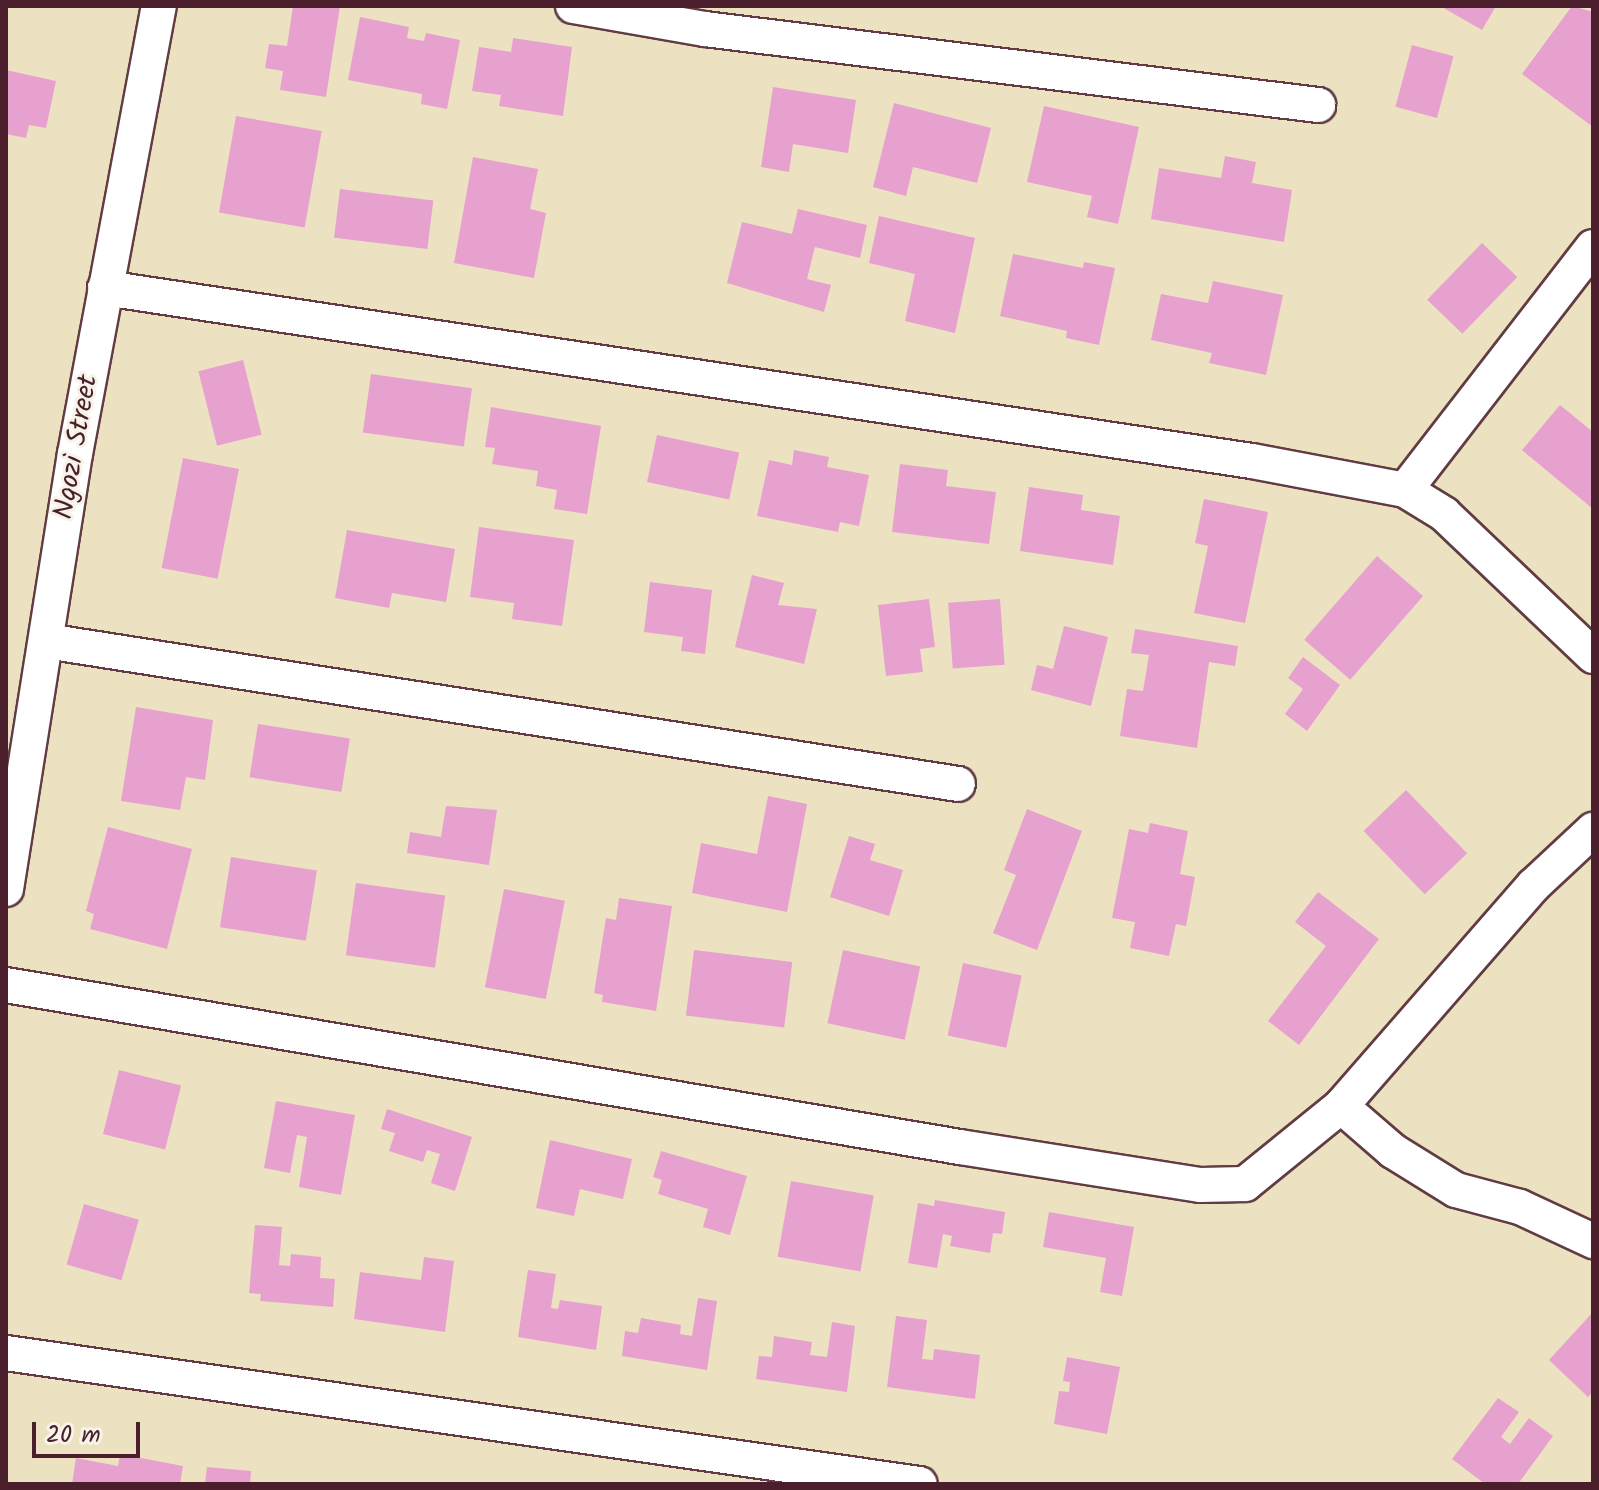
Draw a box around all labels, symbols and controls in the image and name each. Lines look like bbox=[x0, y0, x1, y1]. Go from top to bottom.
street label: Ngozi Street bbox=[48, 372, 106, 522]
scale bar bbox=[36, 1406, 144, 1456]
text: 20 m bbox=[46, 1416, 101, 1455]

